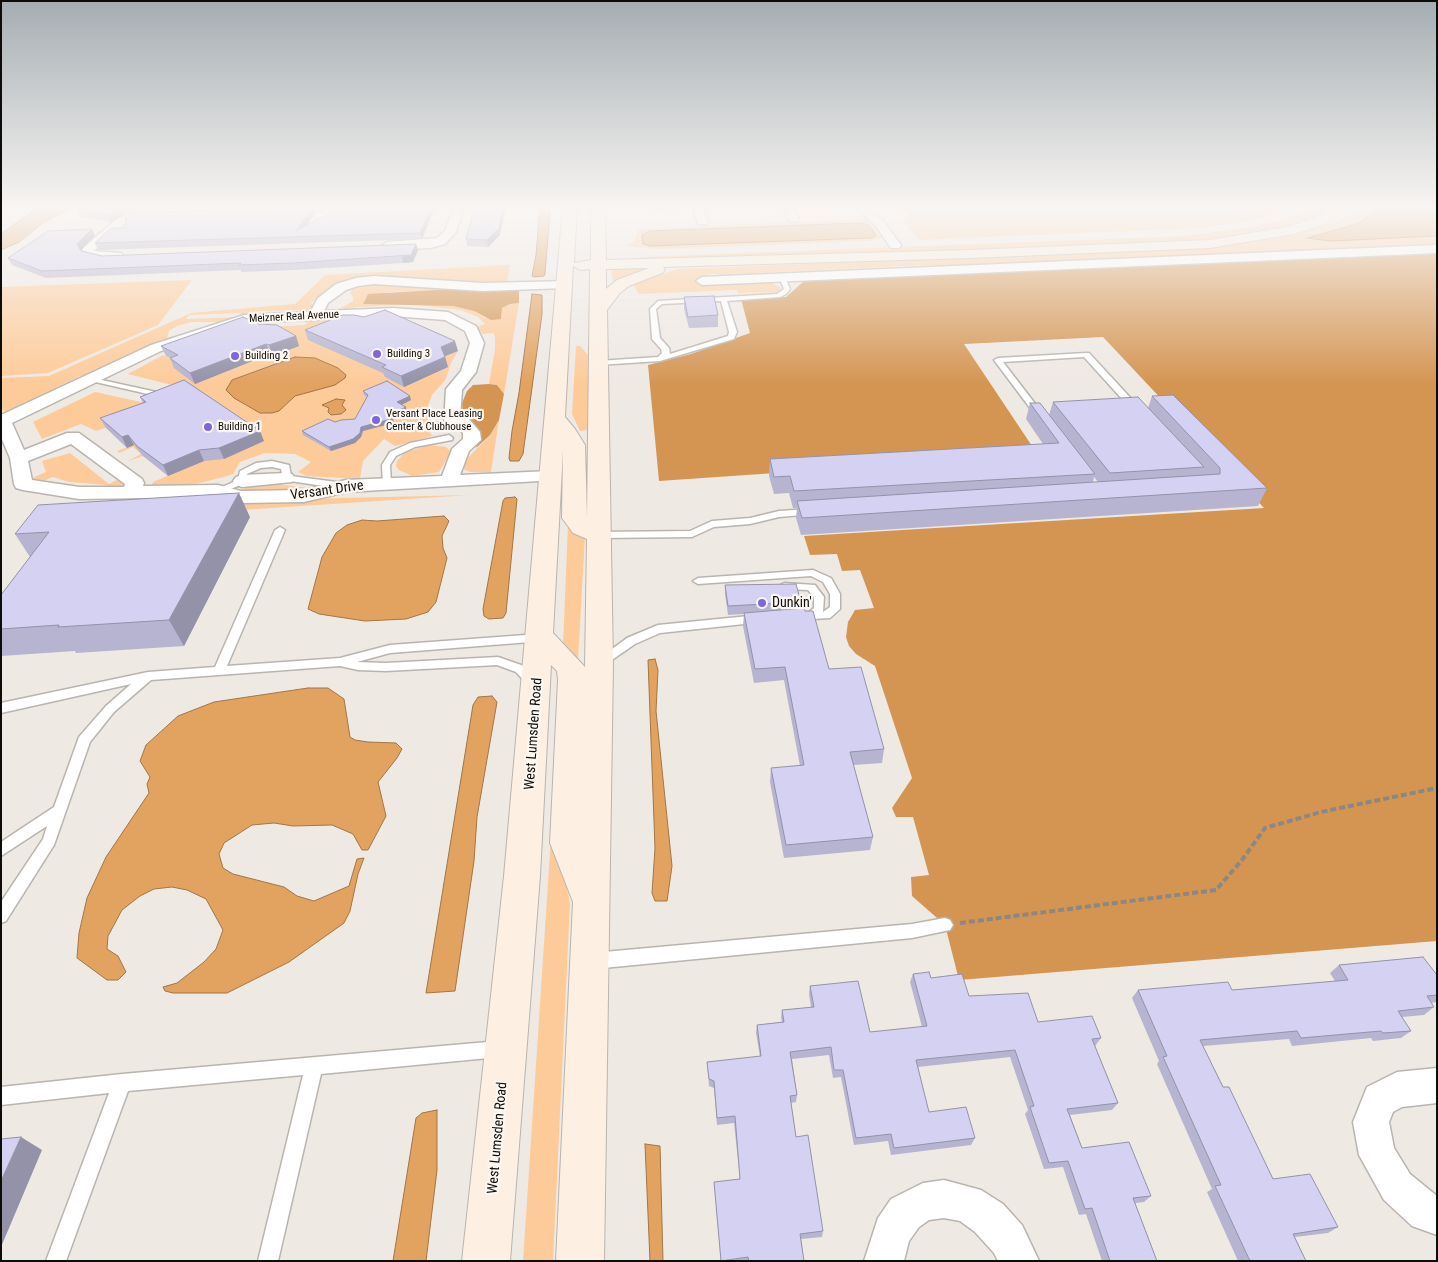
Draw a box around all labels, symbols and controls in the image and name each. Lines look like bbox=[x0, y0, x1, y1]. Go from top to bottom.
street label: Meizner Real Avenue bbox=[249, 308, 339, 326]
place label: Building 3 bbox=[387, 347, 430, 361]
marker: Building 3 bbox=[371, 348, 383, 360]
place label: Building 2 bbox=[245, 349, 288, 363]
marker: Building 2 bbox=[229, 350, 241, 362]
place label: Versant Place Leasing Center & Clubhouse bbox=[386, 407, 482, 433]
marker: Versant Place Leasing Center & Clubhouse bbox=[370, 414, 382, 426]
place label: Building 1 bbox=[218, 420, 261, 434]
marker: Building 1 bbox=[202, 421, 214, 433]
street label: Versant Drive bbox=[289, 478, 365, 504]
place label: Dunkin' bbox=[772, 595, 812, 611]
marker: Dunkin' bbox=[756, 597, 768, 609]
street label: West Lumsden Road bbox=[522, 677, 546, 791]
street label: West Lumsden Road bbox=[485, 1081, 511, 1195]

